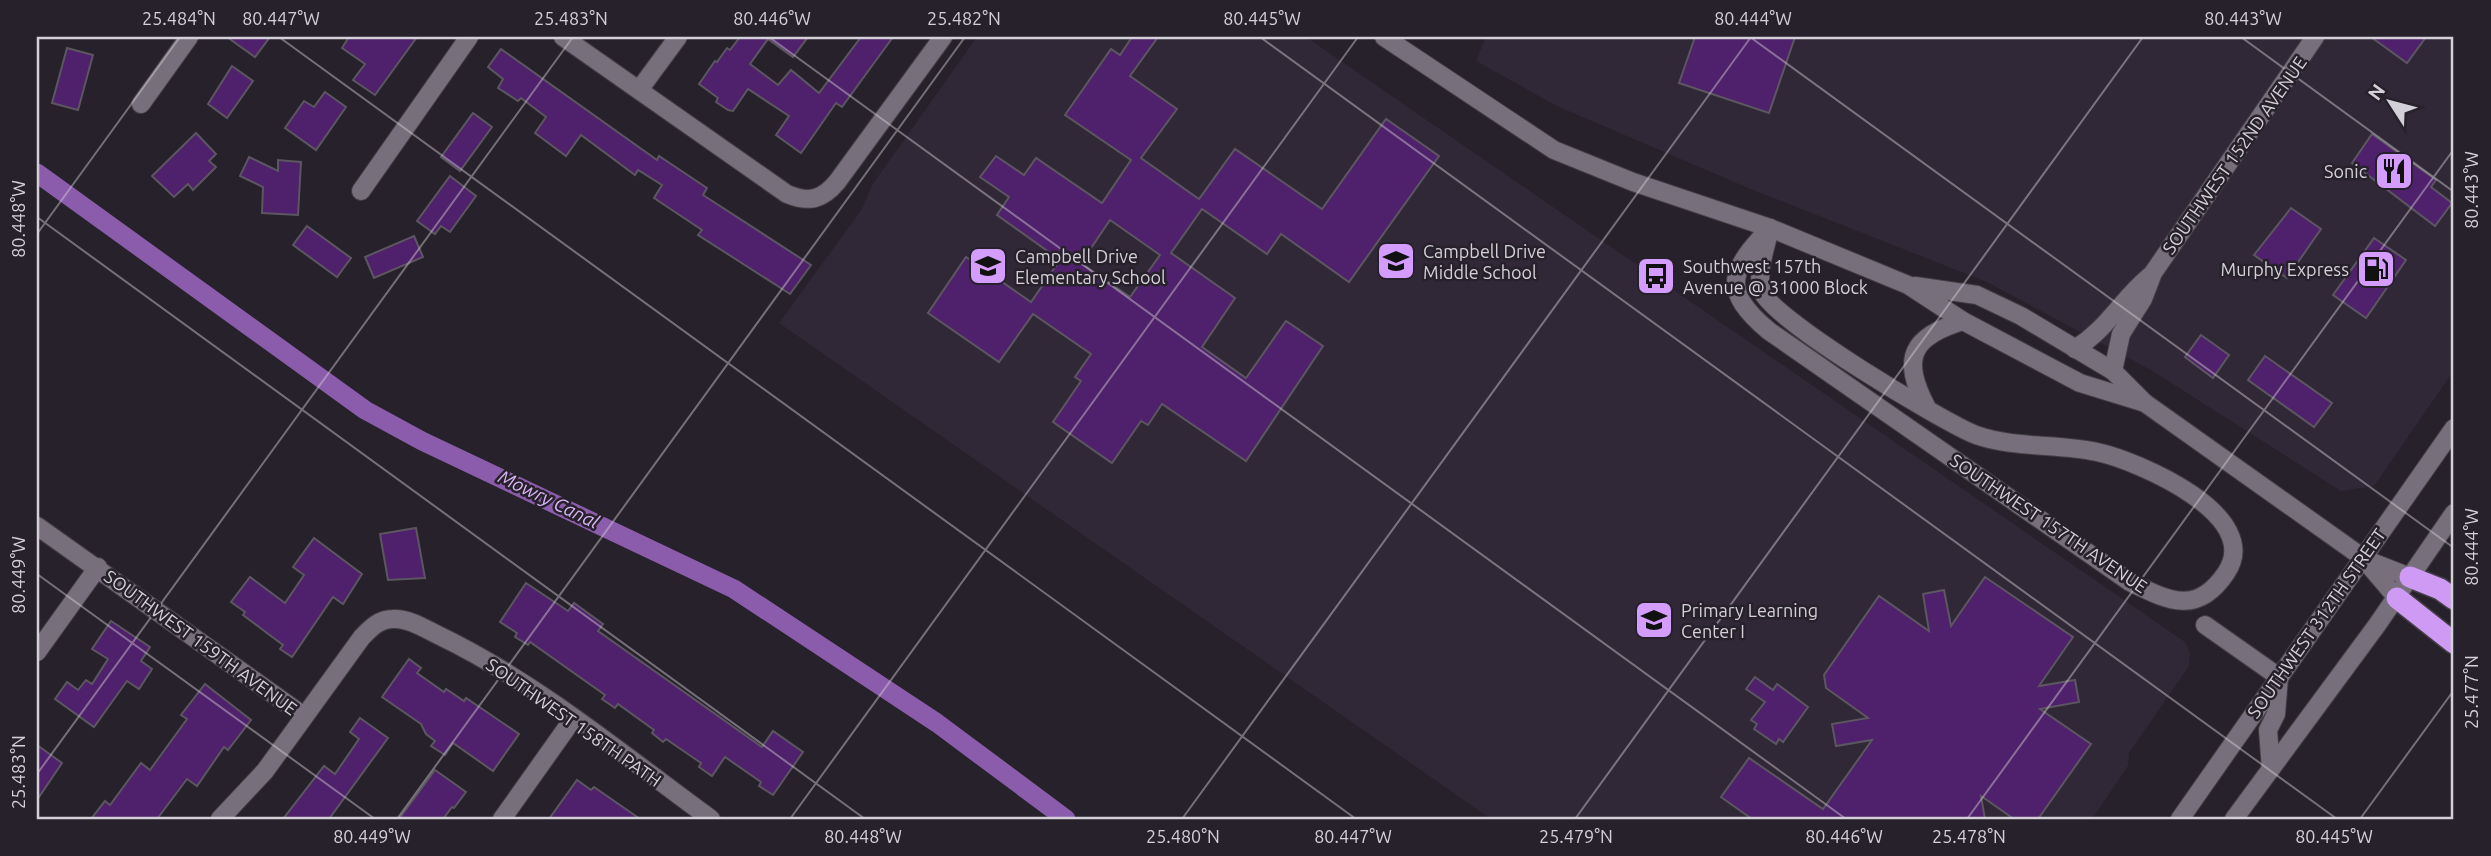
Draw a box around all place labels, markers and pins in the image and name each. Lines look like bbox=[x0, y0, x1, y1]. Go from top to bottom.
restaurant icon: Sonic bbox=[2373, 150, 2415, 192]
place label: Sonic bbox=[2324, 161, 2367, 181]
school or university icon: Campbell Drive Middle School bbox=[1375, 240, 1417, 282]
place label: Campbell Drive Middle School bbox=[1423, 241, 1546, 282]
school or university icon: Campbell Drive Elementary School bbox=[967, 245, 1009, 287]
place label: Campbell Drive Elementary School bbox=[1015, 246, 1166, 287]
fuel station icon: Murphy Express bbox=[2355, 248, 2397, 290]
bus stop icon: Southwest 157th Avenue @ 31000 Block bbox=[1635, 255, 1677, 297]
place label: Southwest 157th Avenue @ 31000 Block bbox=[1683, 256, 1868, 297]
place label: Murphy Express bbox=[2221, 259, 2349, 279]
school or university icon: Primary Learning Center I bbox=[1633, 599, 1675, 641]
place label: Primary Learning Center I bbox=[1681, 600, 1818, 641]

